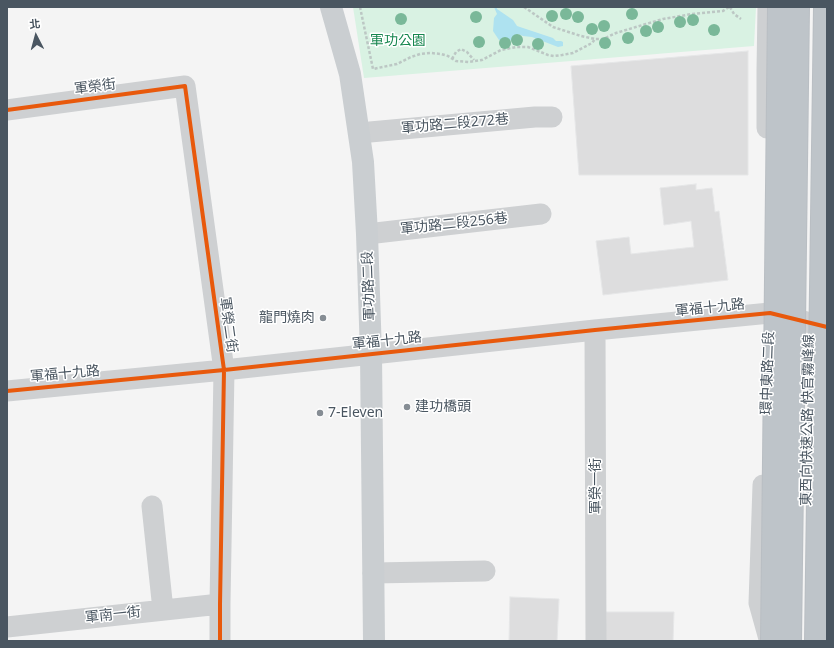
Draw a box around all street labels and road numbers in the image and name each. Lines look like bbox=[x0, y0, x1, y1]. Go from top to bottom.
street label: 軍榮街 bbox=[73, 76, 117, 98]
street label: 軍功路二段272巷 bbox=[400, 111, 510, 137]
street label: 軍功路二段256巷 bbox=[399, 210, 509, 238]
street label: 軍功路二段 bbox=[359, 251, 379, 321]
street label: 軍榮二街 bbox=[216, 296, 240, 354]
street label: 軍福十九路 bbox=[674, 296, 746, 320]
street label: 軍福十九路 bbox=[351, 329, 423, 353]
street label: 環中東路二段 bbox=[758, 331, 778, 415]
street label: 東西向快速公路 快官霧峰線 bbox=[798, 334, 818, 506]
street label: 軍福十九路 bbox=[29, 363, 101, 385]
street label: 軍榮一街 bbox=[588, 458, 604, 514]
street label: 軍南一街 bbox=[84, 604, 142, 626]

